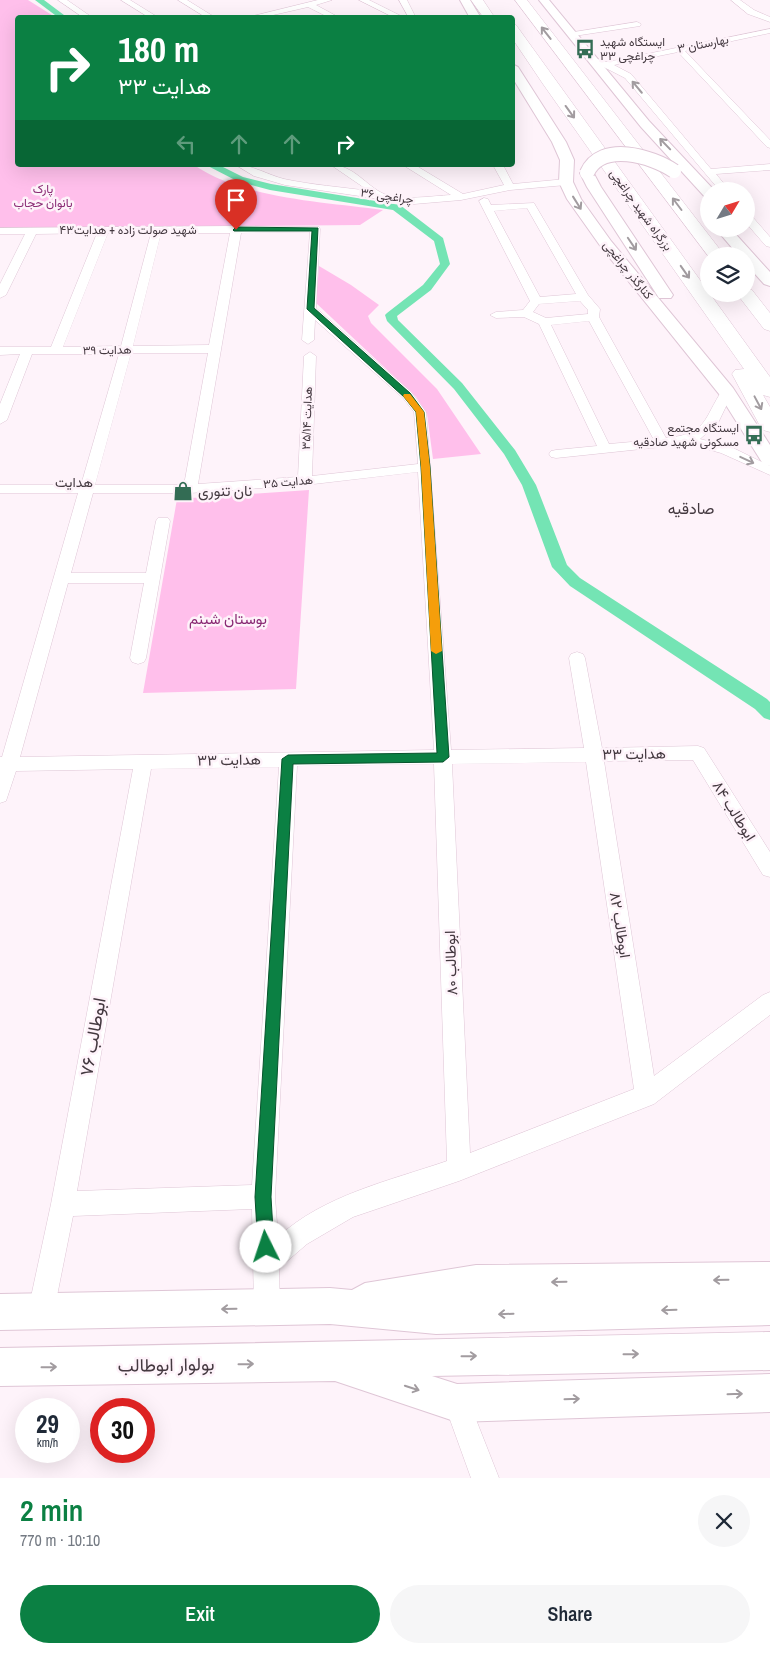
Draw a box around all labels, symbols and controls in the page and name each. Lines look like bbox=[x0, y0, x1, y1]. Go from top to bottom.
text: 180 m bbox=[118, 26, 199, 73]
one-way arrow bbox=[541, 27, 552, 40]
street label: بهارستان ۳ bbox=[676, 31, 730, 57]
place label: ایستگاه شهید چراغچی ۳۳ bbox=[600, 34, 665, 64]
icon: right bbox=[35, 35, 100, 100]
bus stop icon: ایستگاه شهید چراغچی ۳۳ bbox=[574, 38, 596, 60]
text: هدایت ۳۳ bbox=[118, 71, 211, 101]
one-way arrow bbox=[631, 81, 643, 94]
one-way arrow bbox=[565, 105, 575, 119]
icon: left bbox=[172, 130, 200, 158]
icon: ahead bbox=[225, 130, 253, 158]
icon: ahead bbox=[278, 130, 306, 158]
icon: right bbox=[331, 130, 359, 158]
one-way arrow bbox=[659, 137, 671, 150]
street label: بزرگراه شهید چراغچی bbox=[606, 166, 676, 254]
pin bbox=[215, 179, 257, 230]
park label: پارک بانوان حجاب bbox=[14, 181, 72, 211]
north arrow bbox=[700, 182, 755, 238]
map controls bbox=[700, 182, 755, 302]
street label: چراغچی ۳۶ bbox=[359, 184, 415, 208]
icon: arrive bbox=[222, 186, 250, 214]
one-way arrow bbox=[573, 196, 583, 210]
one-way arrow bbox=[672, 197, 682, 211]
street label: شهید صولت زاده + هدایت۴۳ bbox=[59, 222, 197, 238]
street label: کنارگذر چراغچی bbox=[599, 237, 657, 303]
one-way arrow bbox=[627, 237, 637, 251]
button: layers bbox=[700, 247, 755, 302]
one-way arrow bbox=[680, 265, 690, 279]
street label: هدایت ۳۹ bbox=[82, 342, 132, 358]
street label: هدایت ۳۵/۱۴ bbox=[298, 386, 316, 450]
one-way arrow bbox=[753, 395, 763, 409]
place label: ایستگاه مجتمع مسکونی شهید صادقیه bbox=[633, 420, 739, 450]
bus stop icon: ایستگاه مجتمع مسکونی شهید صادقیه bbox=[743, 424, 765, 446]
one-way arrow bbox=[739, 456, 754, 465]
street label: هدایت ۳۵ bbox=[262, 472, 314, 492]
district label: هدایت bbox=[55, 473, 93, 491]
shop icon: نان تنوری bbox=[172, 480, 194, 502]
place label: نان تنوری bbox=[198, 480, 252, 501]
district label: صادقیه bbox=[668, 497, 714, 519]
park label: بوستان شبنم bbox=[189, 608, 267, 629]
street label: هدایت ۳۳ bbox=[602, 742, 666, 765]
street label: هدایت ۳۳ bbox=[197, 748, 261, 771]
street label: ابوطالب ۸۴ bbox=[708, 777, 761, 845]
street label: ابوطالب ۸۲ bbox=[605, 890, 636, 959]
street label: ابوطالب ۸۰ bbox=[439, 930, 462, 996]
street label: ابوطالب ۷۶ bbox=[73, 996, 112, 1078]
position arrow bbox=[239, 1220, 291, 1272]
one-way arrow bbox=[714, 1275, 730, 1285]
one-way arrow bbox=[551, 1277, 568, 1287]
one-way arrow bbox=[221, 1304, 237, 1313]
one-way arrow bbox=[661, 1305, 677, 1314]
one-way arrow bbox=[499, 1309, 515, 1319]
one-way arrow bbox=[623, 1349, 639, 1358]
street label: بولوار ابوطالب bbox=[117, 1351, 215, 1378]
one-way arrow bbox=[460, 1351, 476, 1361]
one-way arrow bbox=[238, 1359, 254, 1368]
one-way arrow bbox=[40, 1362, 56, 1372]
one-way arrow bbox=[404, 1384, 420, 1394]
one-way arrow bbox=[726, 1389, 742, 1399]
one-way arrow bbox=[564, 1395, 580, 1404]
speed limit sign: 30 bbox=[90, 1398, 155, 1463]
text: 29 bbox=[36, 1407, 59, 1441]
text: km/h bbox=[37, 1435, 58, 1451]
text: 2 min bbox=[20, 1490, 83, 1530]
button: close bbox=[698, 1495, 750, 1547]
text: 770 m · 10:10 bbox=[20, 1529, 100, 1551]
button: Exit bbox=[20, 1585, 380, 1643]
button: Share bbox=[390, 1585, 750, 1643]

